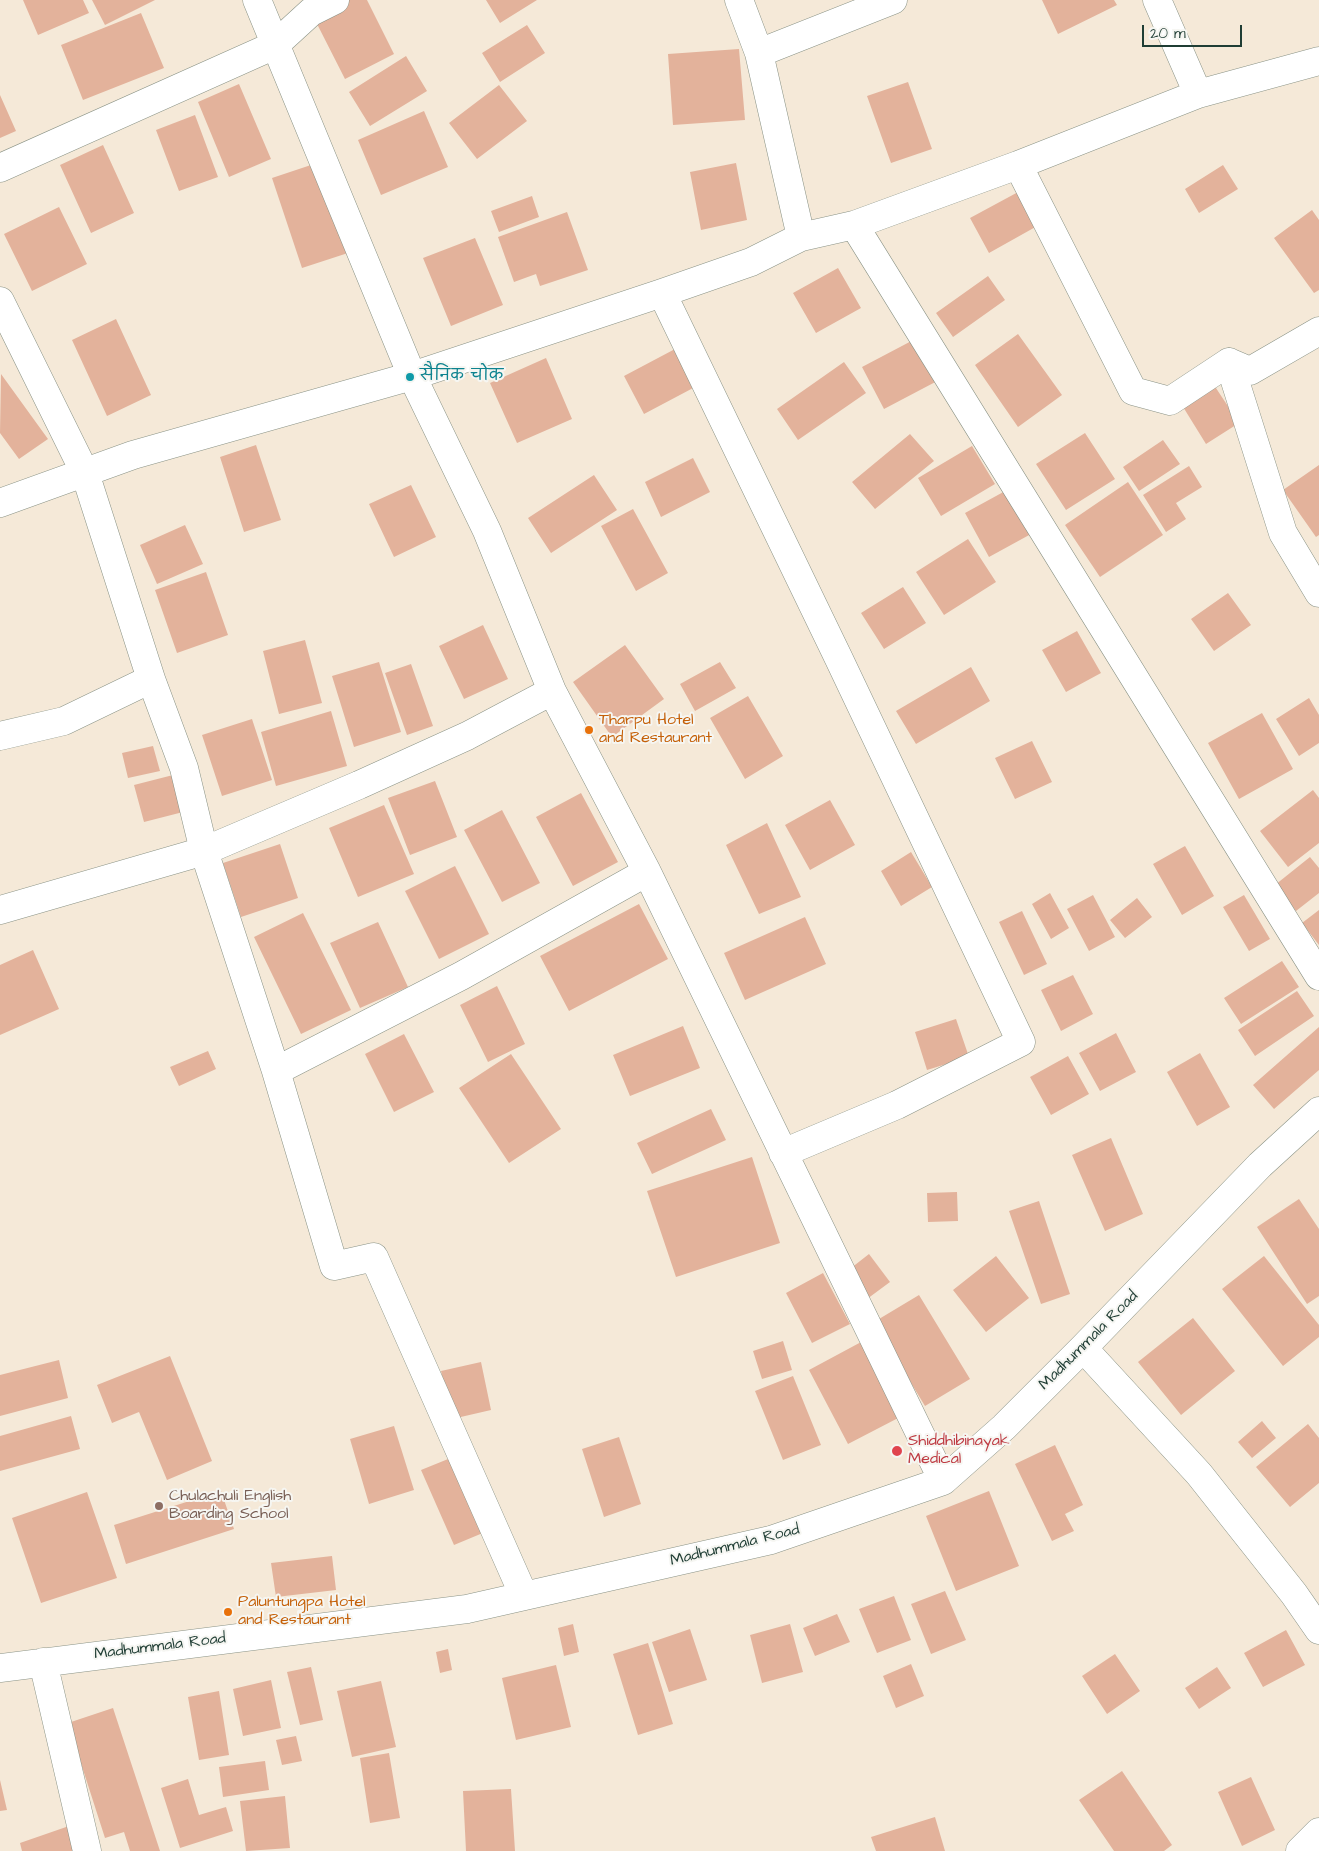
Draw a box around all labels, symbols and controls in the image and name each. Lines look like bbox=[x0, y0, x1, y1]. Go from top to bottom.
scale bar bbox=[1144, 15, 1244, 47]
text: 20 m bbox=[1150, 23, 1186, 44]
place label: सैनिक चोक bbox=[420, 367, 503, 387]
marker: सैनिक चोक bbox=[404, 371, 416, 383]
place label: Tharpu Hotel and Restaurant bbox=[599, 711, 712, 749]
marker: Tharpu Hotel and Restaurant bbox=[583, 724, 595, 736]
street label: Madhummala Road bbox=[1035, 1287, 1143, 1395]
place label: Shiddhibinayak Medical bbox=[908, 1432, 1010, 1470]
marker: Shiddhibinayak Medical bbox=[890, 1444, 904, 1458]
place label: Chulachuli English Boarding School bbox=[169, 1487, 291, 1525]
marker: Chulachuli English Boarding School bbox=[153, 1500, 165, 1512]
street label: Madhummala Road bbox=[668, 1521, 802, 1571]
place label: Paluntungpa Hotel and Restaurant bbox=[238, 1593, 366, 1631]
marker: Paluntungpa Hotel and Restaurant bbox=[222, 1606, 234, 1618]
street label: Madhummala Road bbox=[93, 1629, 227, 1665]

